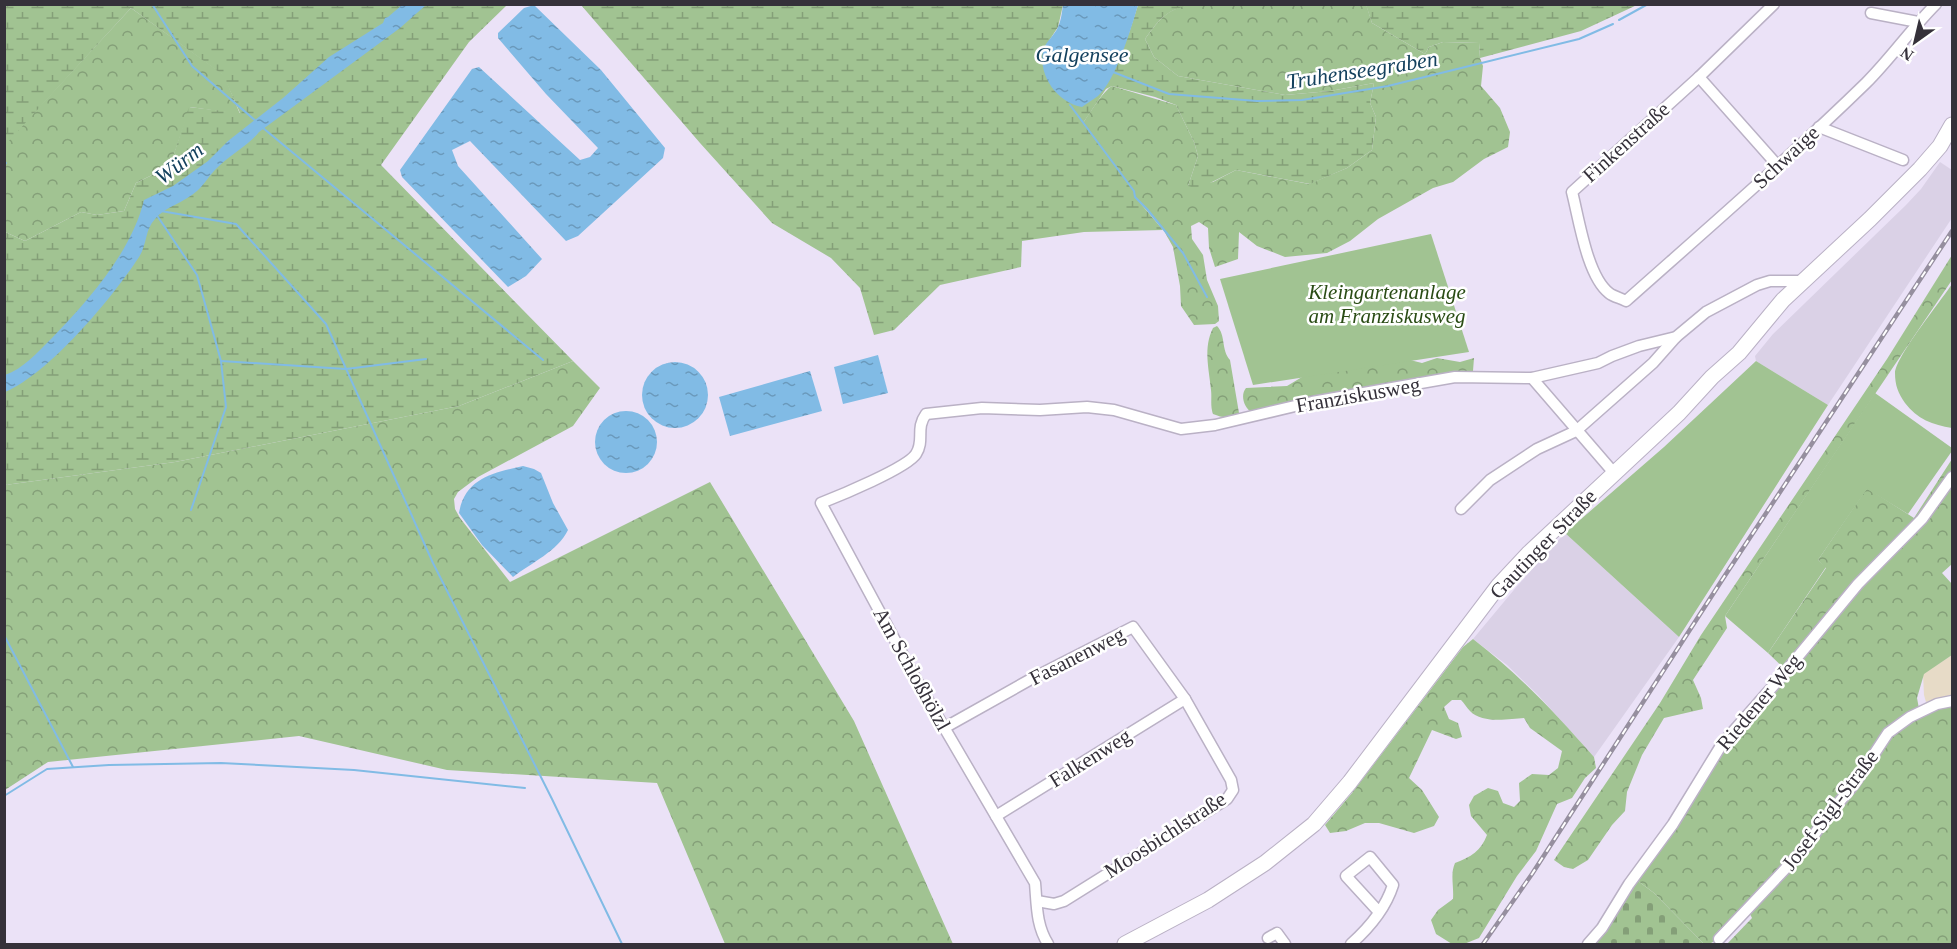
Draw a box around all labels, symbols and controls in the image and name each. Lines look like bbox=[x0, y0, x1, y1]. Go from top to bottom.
north arrow bbox=[1885, 12, 1945, 72]
water label: Galgensee bbox=[1036, 42, 1129, 67]
text: N bbox=[1897, 43, 1916, 64]
water label: Truhenseegraben bbox=[1285, 46, 1439, 94]
street label: Finkenstraße bbox=[1578, 97, 1674, 187]
street label: Schwaige bbox=[1748, 120, 1824, 194]
water label: Würm bbox=[150, 137, 208, 189]
park label: Kleingartenanlage am Franziskusweg bbox=[1307, 280, 1466, 328]
street label: Franziskusweg bbox=[1294, 372, 1423, 418]
street label: Gautinger Straße bbox=[1485, 484, 1601, 604]
street label: Am Schloßhölzl bbox=[868, 603, 956, 735]
street label: Fasanenweg bbox=[1025, 622, 1129, 690]
street label: Riedener Weg bbox=[1712, 648, 1807, 755]
street label: Falkenweg bbox=[1045, 723, 1136, 793]
street label: Josef-Sigl-Straße bbox=[1777, 745, 1883, 875]
street label: Moosbichlstraße bbox=[1100, 787, 1230, 883]

